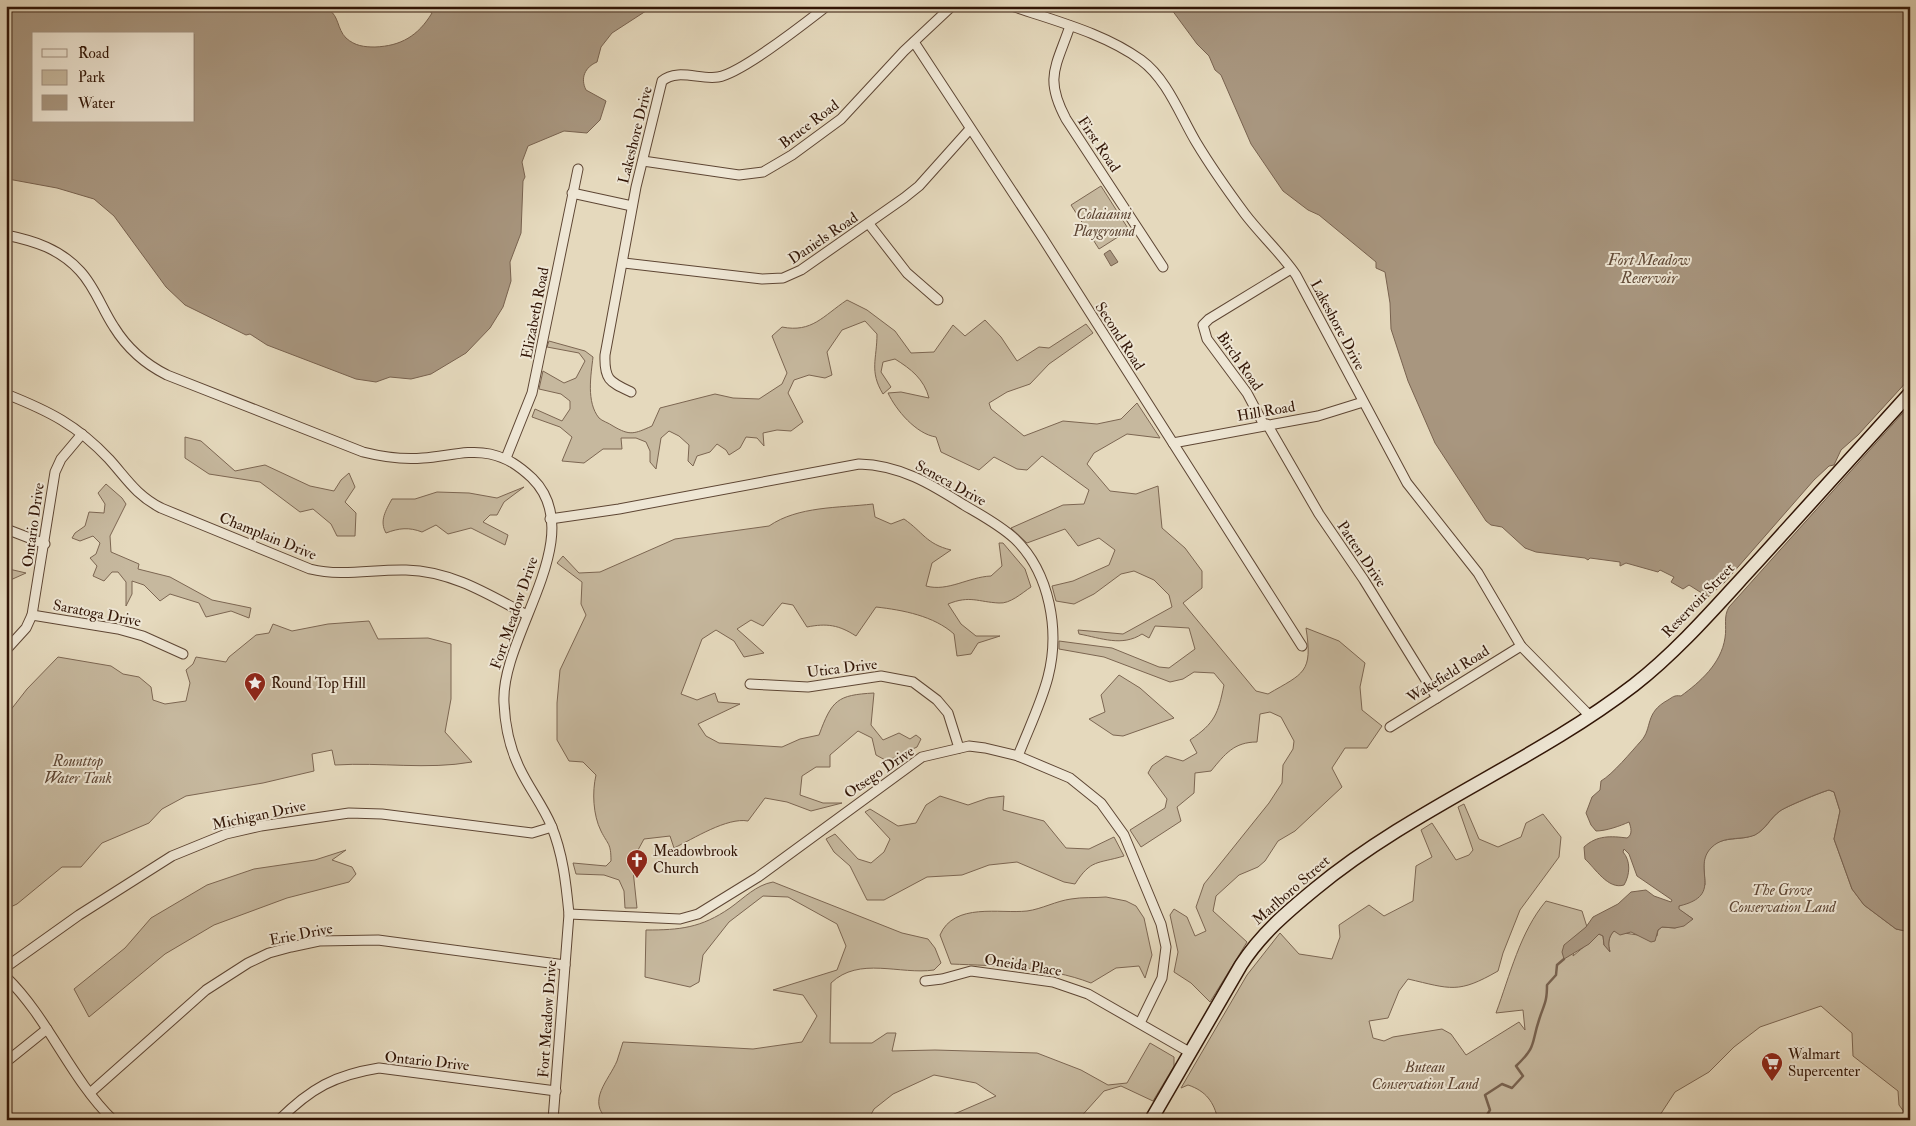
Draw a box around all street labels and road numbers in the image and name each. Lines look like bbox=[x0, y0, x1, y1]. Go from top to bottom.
street label: Lakeshore Drive bbox=[614, 84, 657, 186]
street label: Bruce Road bbox=[776, 95, 843, 153]
street label: First Road bbox=[1073, 113, 1125, 176]
street label: Daniels Road bbox=[785, 208, 862, 269]
street label: Elizabeth Road bbox=[517, 265, 554, 361]
street label: Lakeshore Drive bbox=[1306, 277, 1369, 374]
street label: Second Road bbox=[1091, 299, 1149, 374]
street label: Birch Road bbox=[1212, 328, 1267, 395]
street label: Hill Road bbox=[1236, 397, 1297, 426]
street label: Seneca Drive bbox=[912, 456, 990, 511]
street label: Ontario Drive bbox=[18, 482, 49, 569]
street label: Champlain Drive bbox=[216, 508, 319, 566]
street label: Patten Drive bbox=[1333, 518, 1391, 591]
street label: Fort Meadow Drive bbox=[486, 554, 543, 672]
street label: Reservoir Street bbox=[1658, 559, 1739, 642]
street label: Saratoga Drive bbox=[51, 596, 143, 631]
street label: Wakefield Road bbox=[1403, 641, 1493, 708]
street label: Utica Drive bbox=[806, 655, 878, 682]
street label: Otsego Drive bbox=[841, 742, 918, 803]
street label: Michigan Drive bbox=[211, 796, 308, 835]
street label: Marlboro Street bbox=[1249, 851, 1334, 929]
street label: Erie Drive bbox=[268, 919, 334, 950]
street label: Oneida Place bbox=[983, 950, 1063, 981]
street label: Fort Meadow Drive bbox=[534, 960, 561, 1078]
street label: Ontario Drive bbox=[384, 1048, 470, 1075]

